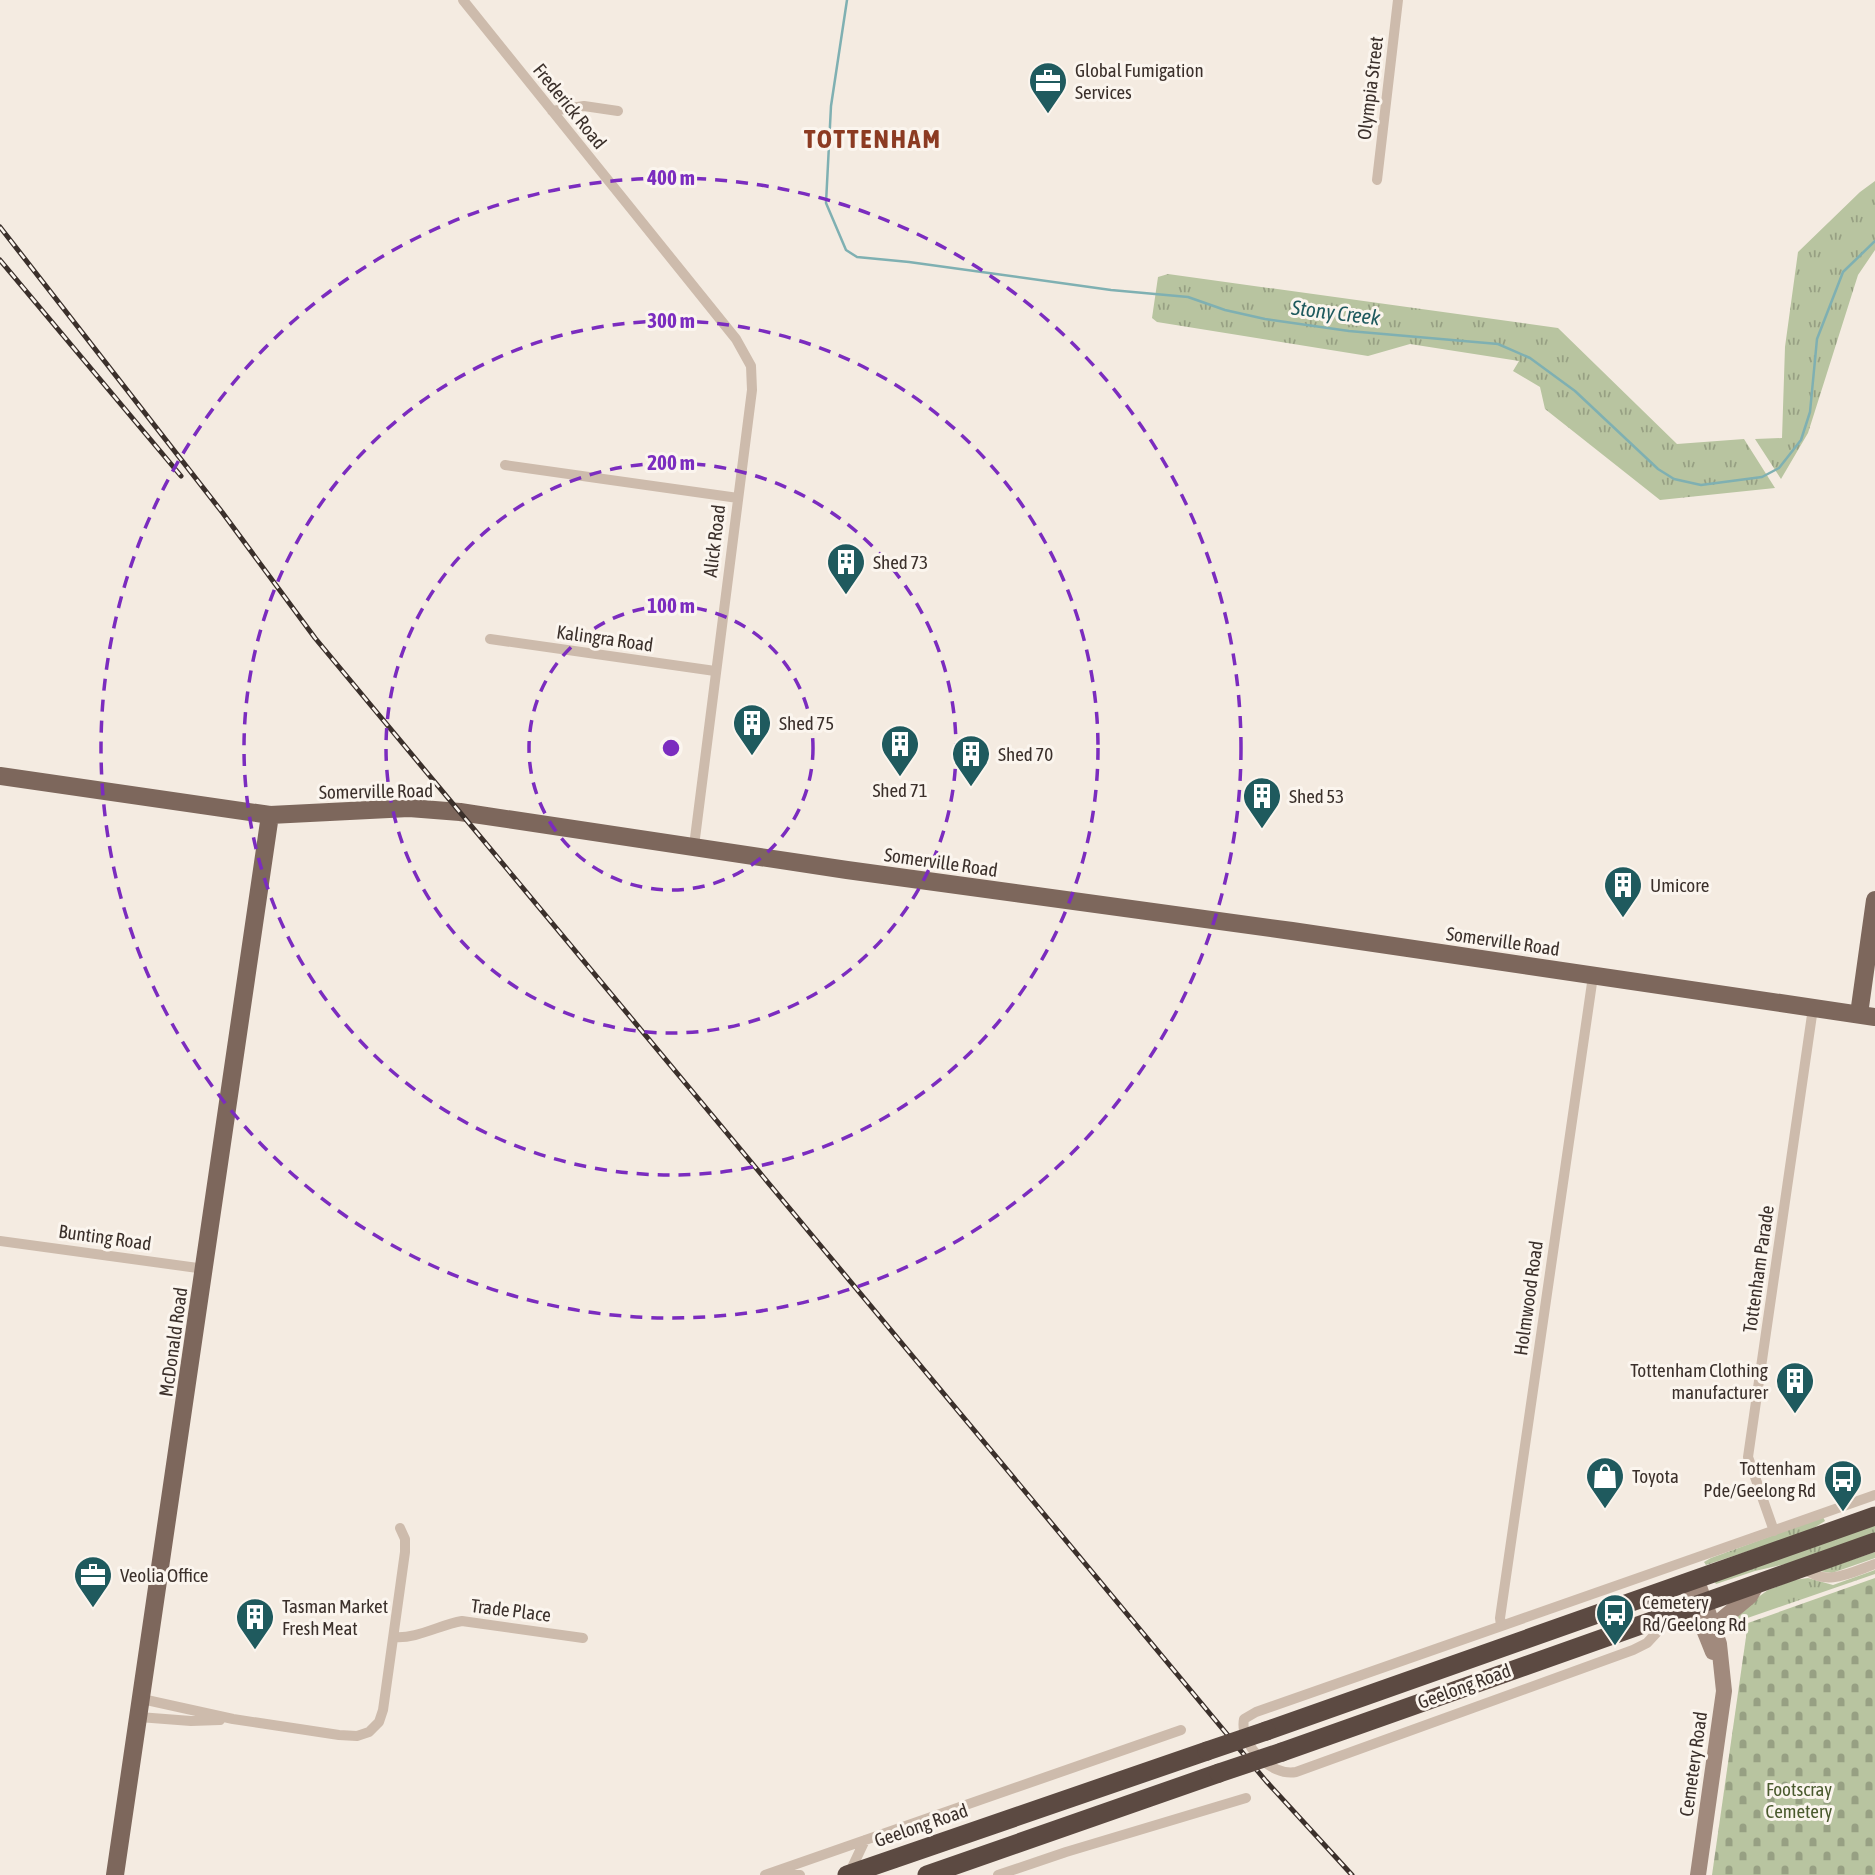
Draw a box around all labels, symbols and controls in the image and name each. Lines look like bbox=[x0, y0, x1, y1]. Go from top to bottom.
street label: Olympia Street bbox=[1353, 35, 1387, 141]
street label: Frederick Road bbox=[529, 59, 611, 153]
place label: Global Fumigation Services bbox=[1075, 59, 1204, 103]
office icon: Global Fumigation Services bbox=[1027, 60, 1069, 115]
district label: TOTTENHAM bbox=[804, 124, 942, 154]
text: 400 m bbox=[646, 165, 695, 189]
water label: Stony Creek bbox=[1289, 295, 1382, 329]
text: 300 m bbox=[647, 308, 695, 332]
text: 200 m bbox=[647, 450, 695, 474]
street label: Alick Road bbox=[699, 503, 729, 579]
building icon: Shed 73 bbox=[825, 541, 867, 596]
place label: Shed 73 bbox=[873, 551, 928, 573]
text: 100 m bbox=[647, 593, 695, 617]
street label: Kalingra Road bbox=[555, 620, 655, 656]
building icon: Shed 75 bbox=[731, 702, 773, 757]
place label: Shed 75 bbox=[779, 712, 834, 734]
building icon: Shed 71 bbox=[879, 723, 921, 778]
building icon: Shed 70 bbox=[950, 733, 992, 788]
centre of rings bbox=[659, 736, 683, 760]
place label: Shed 70 bbox=[998, 743, 1053, 765]
building icon: Shed 53 bbox=[1241, 775, 1283, 830]
street label: Somerville Road bbox=[319, 779, 433, 803]
place label: Shed 71 bbox=[872, 779, 928, 801]
place label: Shed 53 bbox=[1289, 785, 1344, 807]
street label: Somerville Road bbox=[883, 843, 999, 881]
building icon: Umicore bbox=[1602, 864, 1644, 919]
place label: Umicore bbox=[1650, 874, 1709, 896]
street label: Somerville Road bbox=[1445, 922, 1561, 960]
street label: Tottenham Parade bbox=[1738, 1204, 1778, 1334]
street label: Bunting Road bbox=[57, 1220, 153, 1254]
street label: Holmwood Road bbox=[1509, 1239, 1547, 1357]
street label: McDonald Road bbox=[154, 1286, 192, 1398]
place label: Tottenham Clothing manufacturer bbox=[1630, 1359, 1769, 1403]
building icon: Tottenham Clothing manufacturer bbox=[1774, 1360, 1816, 1415]
shop icon: Toyota bbox=[1584, 1455, 1626, 1510]
place label: Tottenham Pde/Geelong Rd bbox=[1703, 1457, 1816, 1501]
bus stop icon: Tottenham Pde/Geelong Rd bbox=[1822, 1458, 1864, 1513]
place label: Toyota bbox=[1632, 1465, 1679, 1487]
office icon: Veolia Office bbox=[72, 1554, 114, 1609]
place label: Veolia Office bbox=[120, 1564, 208, 1586]
place label: Cemetery Rd/Geelong Rd bbox=[1642, 1591, 1746, 1635]
bus stop icon: Cemetery Rd/Geelong Rd bbox=[1594, 1592, 1636, 1647]
street label: Trade Place bbox=[470, 1594, 552, 1626]
place label: Tasman Market Fresh Meat bbox=[282, 1595, 388, 1639]
building icon: Tasman Market Fresh Meat bbox=[234, 1596, 276, 1651]
street label: Geelong Road bbox=[1415, 1659, 1513, 1713]
street label: Cemetery Road bbox=[1675, 1710, 1711, 1818]
park label: Footscray Cemetery bbox=[1766, 1778, 1833, 1822]
street label: Geelong Road bbox=[871, 1799, 971, 1851]

